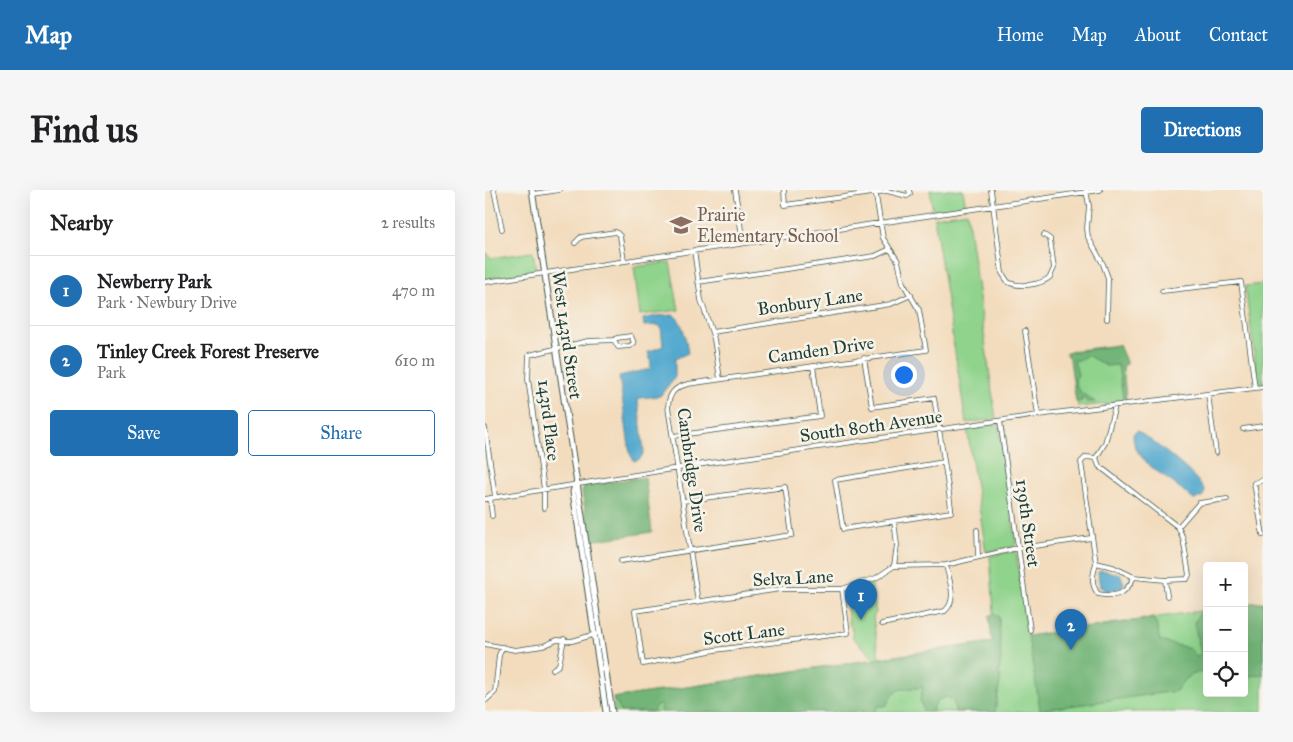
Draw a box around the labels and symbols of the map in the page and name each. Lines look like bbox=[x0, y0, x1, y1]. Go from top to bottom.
place label: Prairie Elementary School bbox=[697, 204, 839, 247]
school or university icon: Prairie Elementary School bbox=[668, 212, 694, 238]
street label: West 143rd Street bbox=[547, 269, 587, 401]
street label: Bonbury Lane bbox=[756, 284, 864, 320]
street label: Camden Drive bbox=[767, 332, 875, 368]
your location bbox=[891, 362, 917, 388]
street label: 143rd Place bbox=[533, 378, 565, 462]
street label: South 80th Avenue bbox=[798, 405, 944, 447]
street label: Cambridge Drive bbox=[671, 406, 712, 534]
street label: 139th Street bbox=[1011, 477, 1045, 569]
street label: Selva Lane bbox=[752, 565, 834, 591]
pin: 1 bbox=[845, 579, 877, 620]
pin: 2 bbox=[1055, 609, 1087, 650]
street label: Scott Lane bbox=[702, 618, 786, 650]

